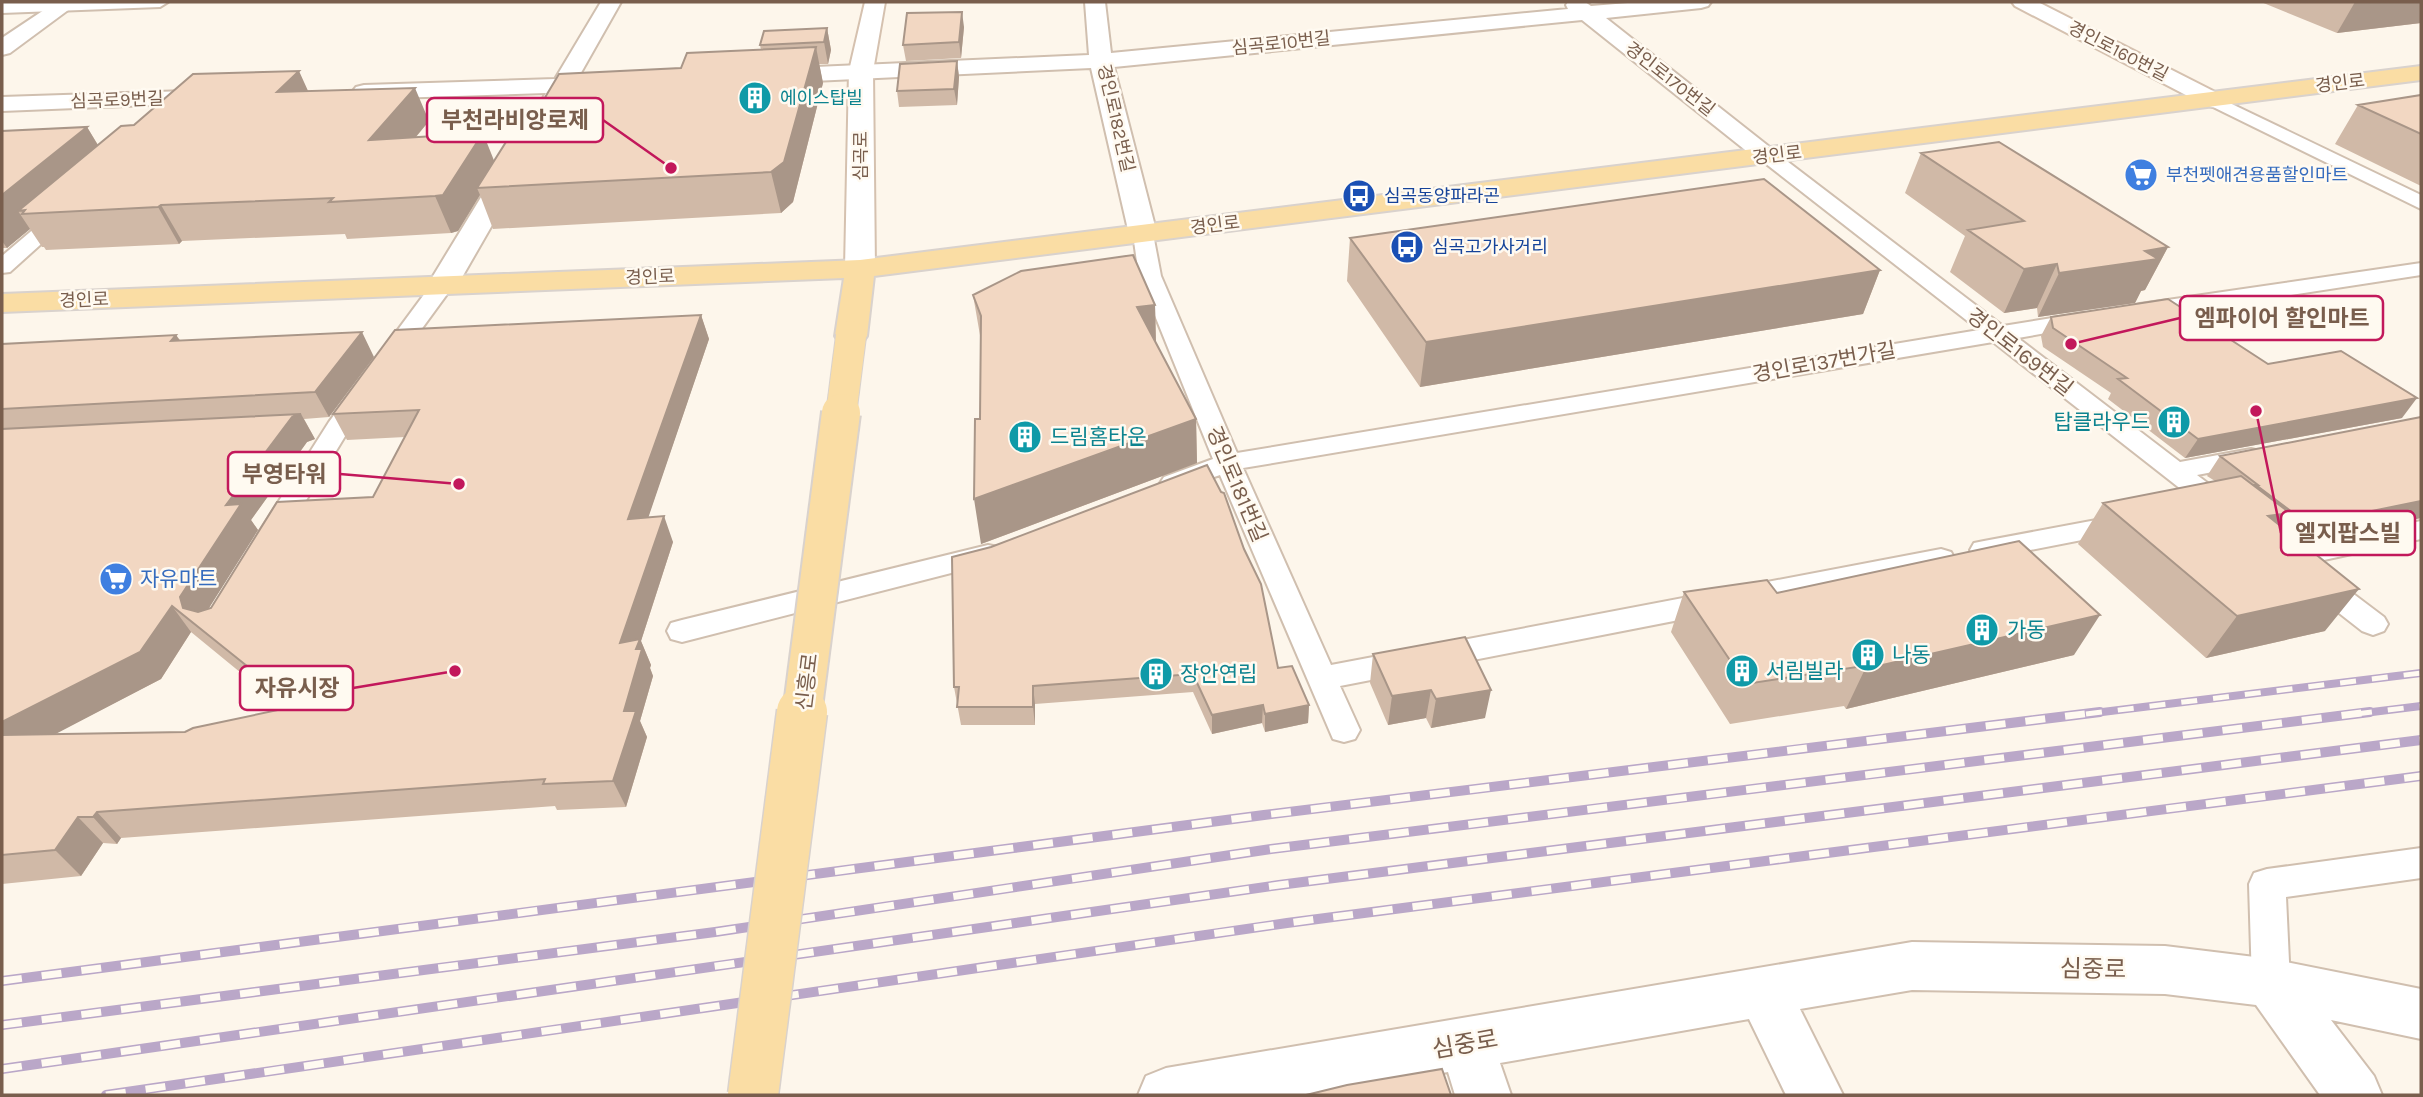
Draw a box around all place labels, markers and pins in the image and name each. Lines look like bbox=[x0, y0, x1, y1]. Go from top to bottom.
building icon: 에이스탑빌 bbox=[736, 79, 774, 117]
place label: 에이스탑빌 bbox=[780, 87, 863, 109]
callout: 부천라비앙로제 bbox=[427, 98, 603, 142]
supermarket icon: 부천펫애견용품할인마트 bbox=[2122, 156, 2160, 194]
place label: 부천펫애견용품할인마트 bbox=[2166, 164, 2348, 186]
bus stop icon: 심곡동양파라곤 bbox=[1340, 177, 1378, 215]
place label: 심곡동양파라곤 bbox=[1384, 185, 1500, 207]
bus stop icon: 심곡고가사거리 bbox=[1388, 228, 1426, 266]
place label: 심곡고가사거리 bbox=[1432, 236, 1548, 258]
callout: 엠파이어 할인마트 bbox=[2180, 296, 2383, 340]
building icon: 탑클라우드 bbox=[2155, 403, 2193, 441]
place label: 탑클라우드 bbox=[2053, 410, 2150, 434]
building icon: 드림홈타운 bbox=[1006, 418, 1044, 456]
place label: 드림홈타운 bbox=[1050, 425, 1147, 449]
callout: 부영타워 bbox=[228, 452, 340, 496]
callout: 엘지팝스빌 bbox=[2281, 511, 2415, 555]
supermarket icon: 자유마트 bbox=[97, 560, 135, 598]
place label: 자유마트 bbox=[140, 567, 217, 591]
building icon: 가동 bbox=[1963, 611, 2001, 649]
place label: 가동 bbox=[2007, 618, 2046, 642]
building icon: 나동 bbox=[1849, 636, 1887, 674]
place label: 나동 bbox=[1892, 643, 1931, 667]
building icon: 서림빌라 bbox=[1723, 652, 1761, 690]
building icon: 장안연립 bbox=[1137, 655, 1175, 693]
place label: 서림빌라 bbox=[1766, 659, 1843, 683]
place label: 장안연립 bbox=[1180, 662, 1257, 686]
callout: 자유시장 bbox=[240, 666, 353, 710]

